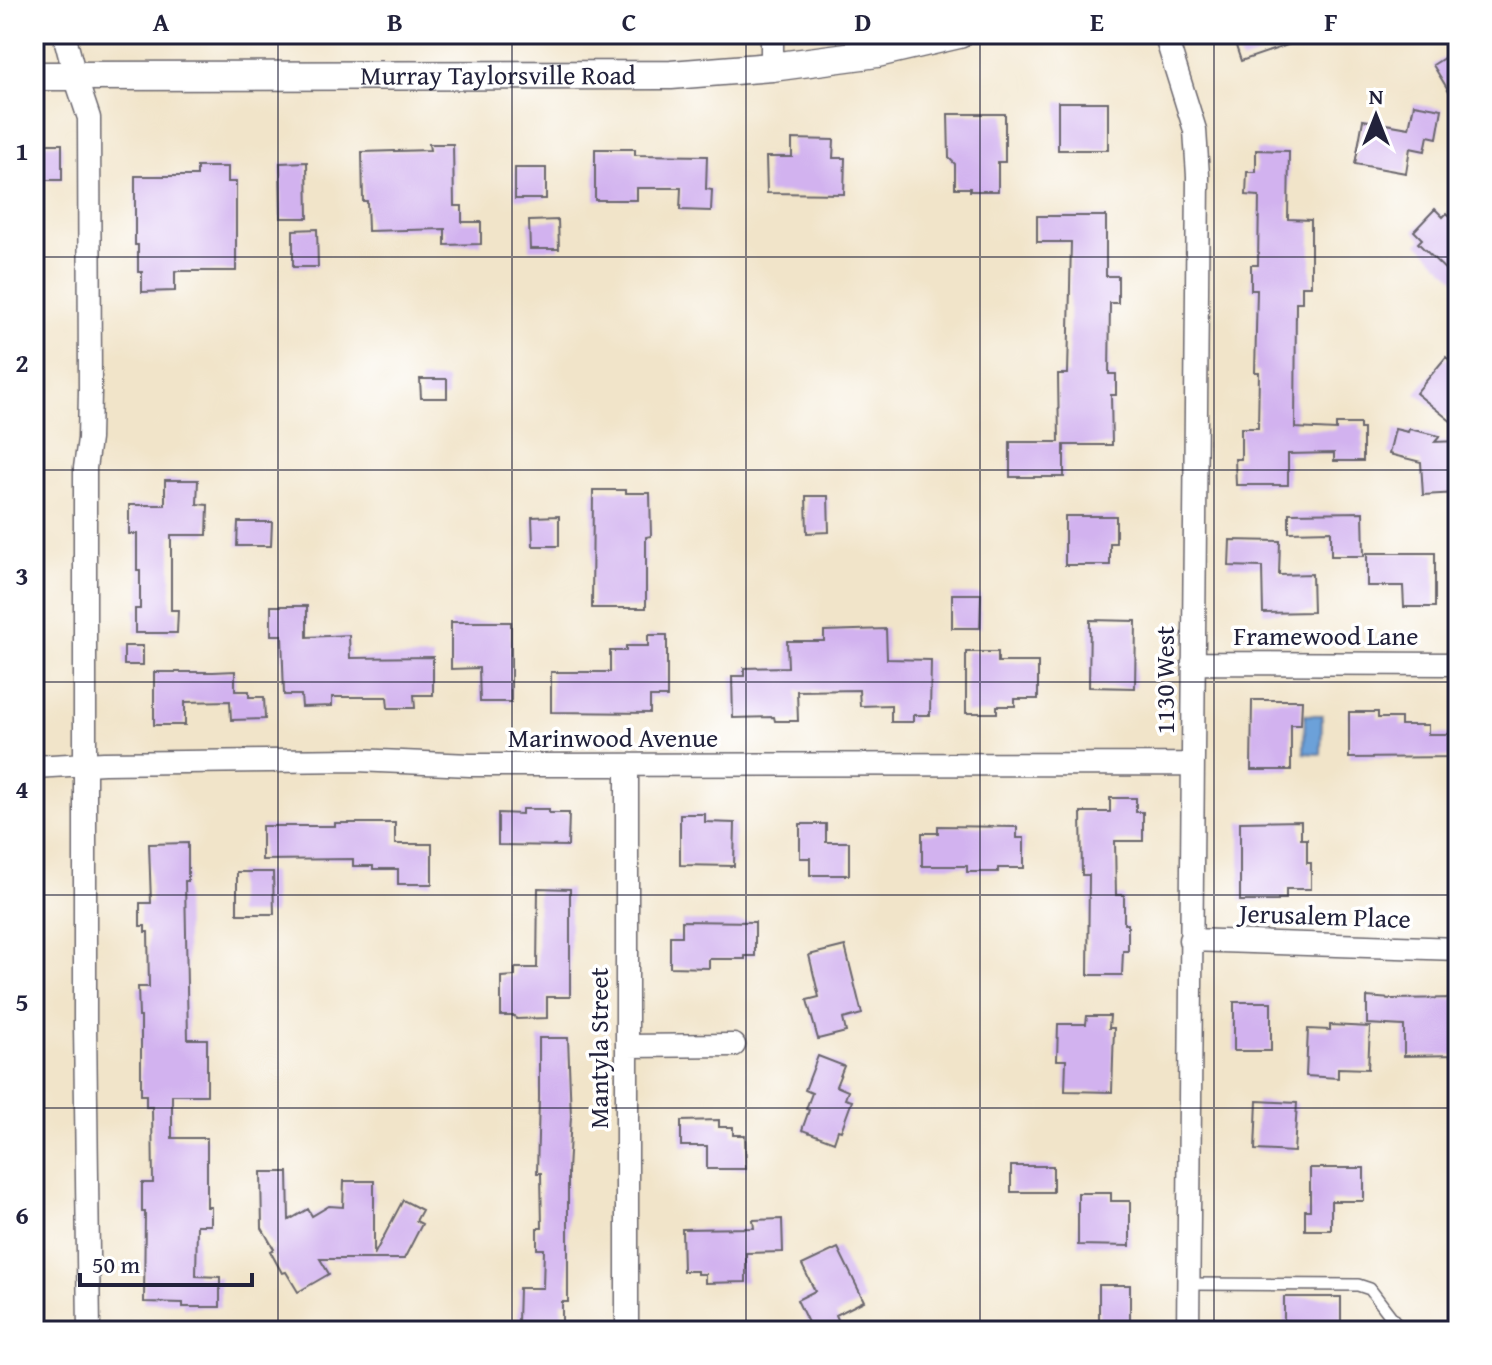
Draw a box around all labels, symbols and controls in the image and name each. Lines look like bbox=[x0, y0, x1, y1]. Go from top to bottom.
text: A bbox=[153, 2, 170, 41]
text: B bbox=[387, 2, 403, 41]
text: C bbox=[622, 2, 636, 41]
text: D bbox=[855, 2, 871, 41]
text: E bbox=[1090, 2, 1104, 41]
text: F bbox=[1324, 2, 1338, 41]
street label: Murray Taylorsville Road bbox=[360, 55, 636, 94]
north arrow bbox=[1336, 76, 1416, 156]
text: N bbox=[1369, 80, 1384, 112]
text: 1 bbox=[15, 131, 29, 170]
text: 2 bbox=[15, 343, 29, 382]
text: 3 bbox=[15, 556, 29, 595]
street label: Framewood Lane bbox=[1234, 616, 1418, 655]
street label: 1130 West bbox=[1145, 626, 1184, 734]
street label: Marinwood Avenue bbox=[508, 718, 718, 757]
text: 4 bbox=[15, 769, 29, 808]
street label: Jerusalem Place bbox=[1236, 893, 1411, 938]
street label: Mantyla Street bbox=[579, 967, 618, 1129]
text: 5 bbox=[15, 982, 29, 1021]
text: 6 bbox=[15, 1195, 29, 1234]
scale bar bbox=[80, 1237, 252, 1287]
text: 50 m bbox=[92, 1247, 140, 1282]

